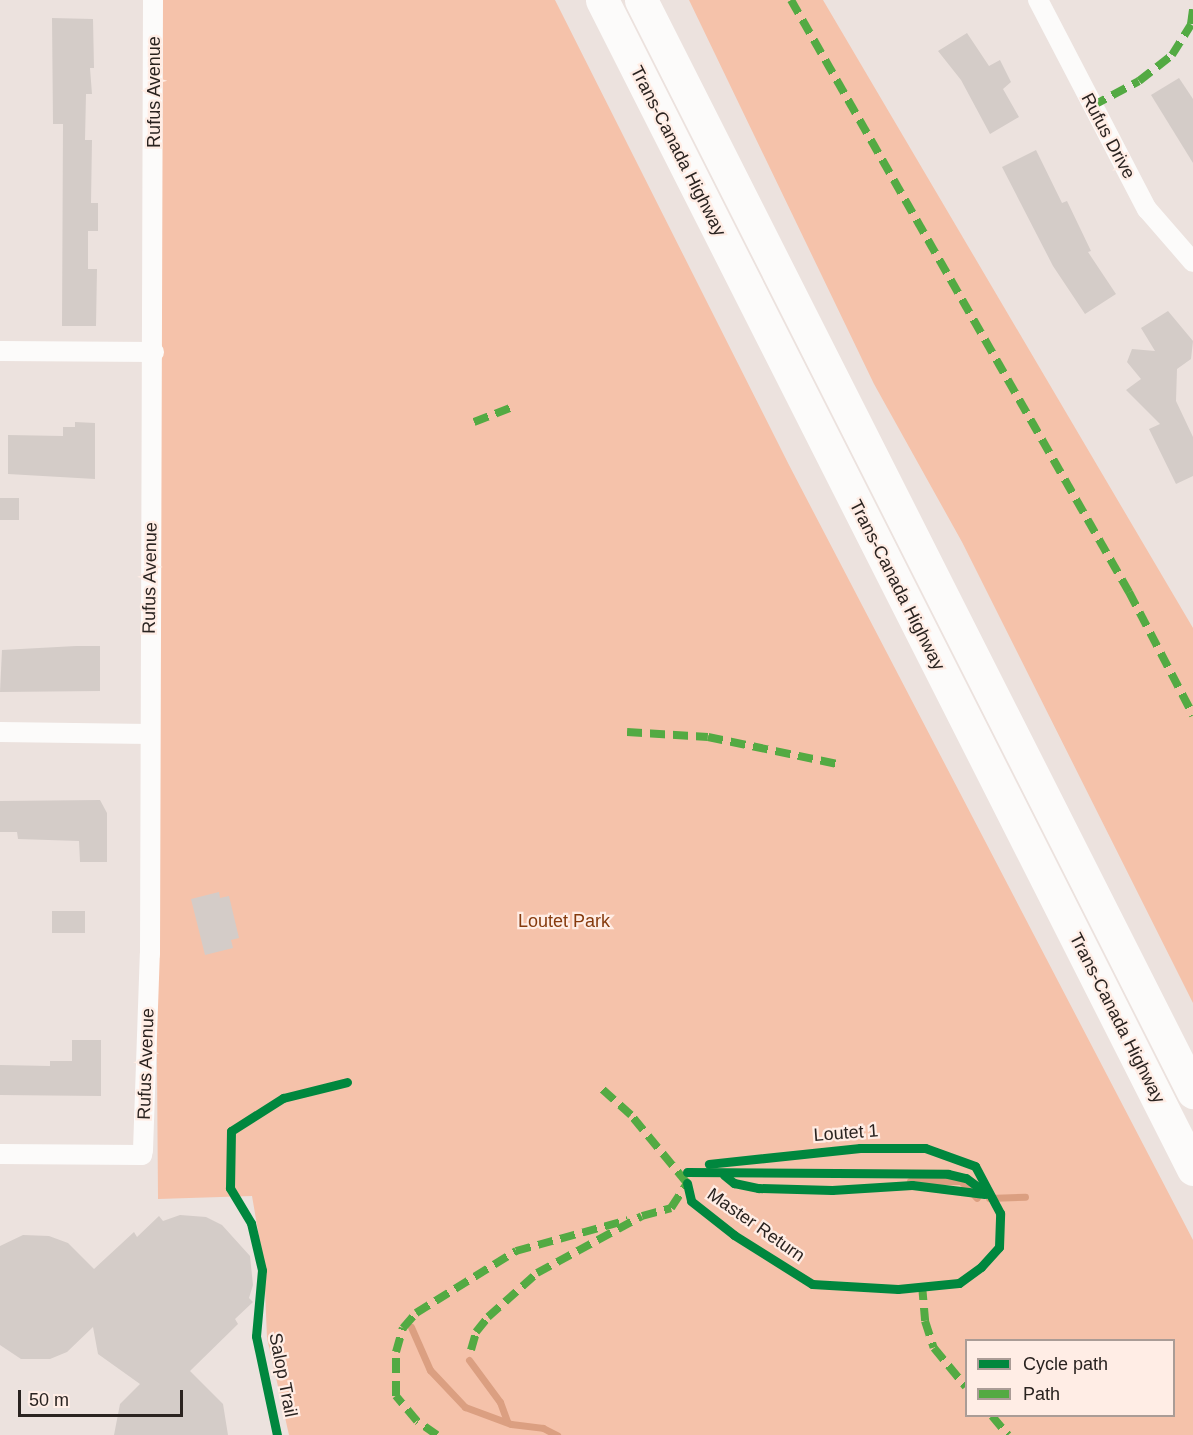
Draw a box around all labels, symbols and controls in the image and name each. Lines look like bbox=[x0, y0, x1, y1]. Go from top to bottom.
street label: Rufus Avenue bbox=[143, 36, 165, 148]
street label: Trans-Canada Highway bbox=[626, 62, 730, 240]
street label: Rufus Drive bbox=[1076, 89, 1140, 183]
street label: Trans-Canada Highway bbox=[845, 496, 949, 674]
street label: Rufus Avenue bbox=[138, 521, 162, 635]
park label: Loutet Park bbox=[518, 910, 610, 932]
street label: Trans-Canada Highway bbox=[1065, 929, 1169, 1107]
street label: Rufus Avenue bbox=[133, 1007, 159, 1121]
street label: Loutet 1 bbox=[813, 1120, 879, 1146]
street label: Master Return bbox=[703, 1183, 809, 1267]
street label: Salop Trail bbox=[264, 1331, 302, 1419]
legend bbox=[965, 1339, 1175, 1417]
text: Cycle path bbox=[1023, 1354, 1108, 1374]
scale bar bbox=[21, 1378, 186, 1416]
text: Path bbox=[1023, 1384, 1060, 1404]
text: 50 m bbox=[29, 1390, 69, 1410]

